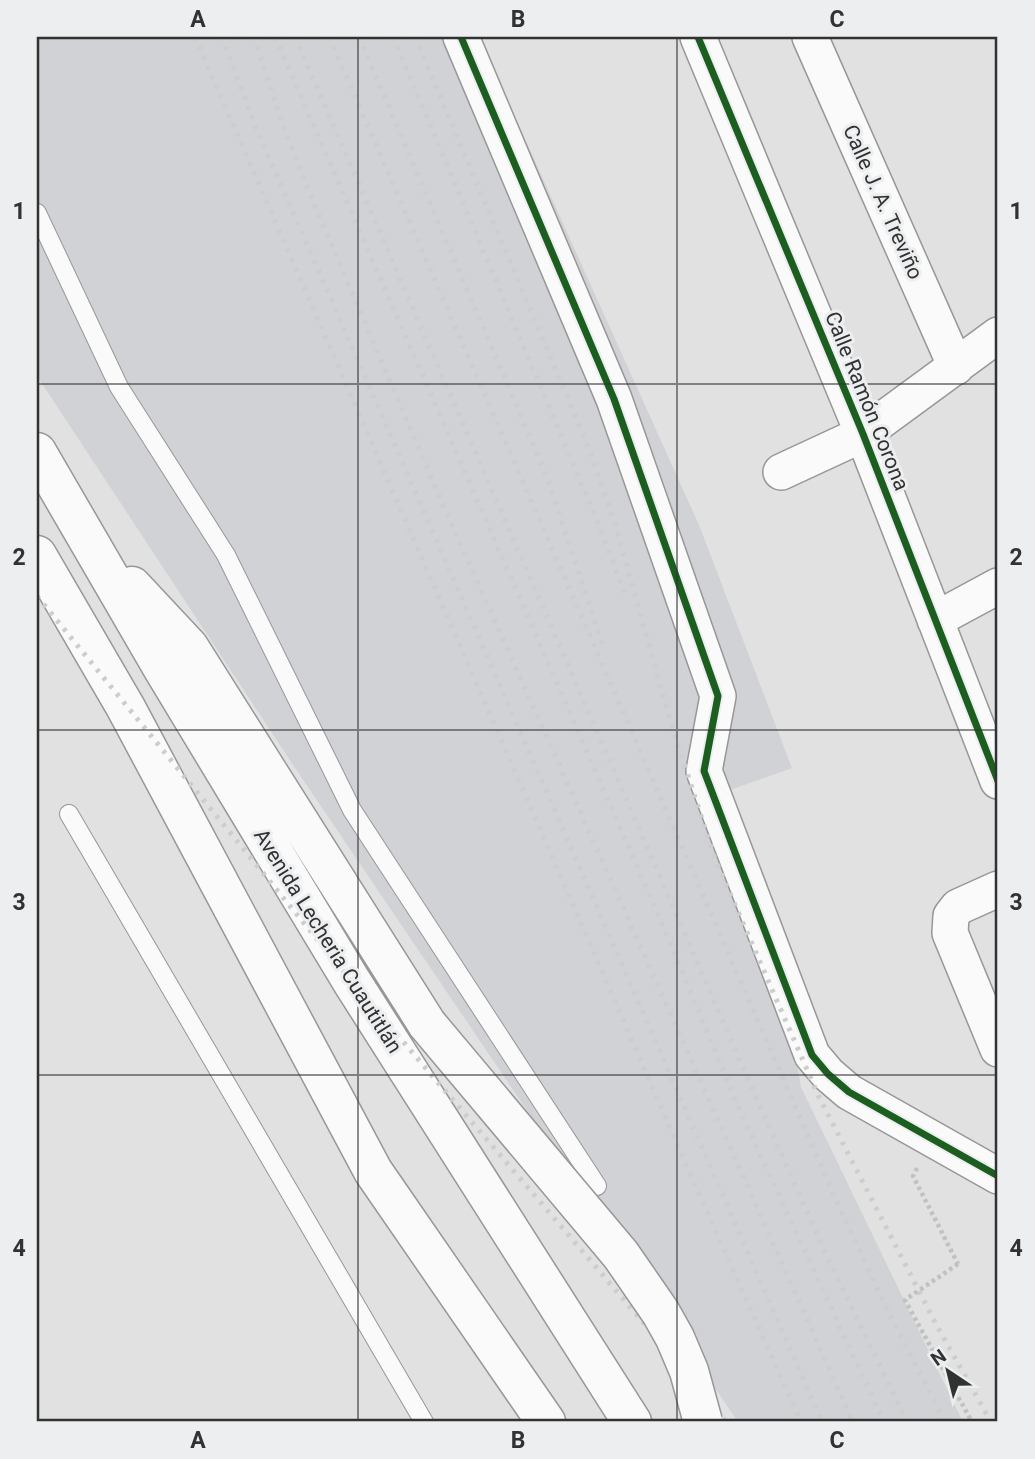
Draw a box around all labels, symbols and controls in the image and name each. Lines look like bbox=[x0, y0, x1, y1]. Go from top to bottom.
text: A bbox=[190, 6, 206, 33]
text: B bbox=[511, 6, 525, 33]
text: C bbox=[829, 6, 845, 33]
street label: Calle J. A. Treviño bbox=[838, 121, 928, 283]
text: 1 bbox=[12, 198, 26, 225]
text: 1 bbox=[1009, 198, 1023, 225]
street label: Calle Ramón Corona bbox=[820, 308, 914, 494]
text: 2 bbox=[12, 544, 26, 571]
text: 2 bbox=[1009, 544, 1023, 571]
street label: Avenida Lecheria Cuautitlán bbox=[249, 824, 407, 1058]
text: 3 bbox=[12, 889, 26, 916]
text: 3 bbox=[1009, 889, 1023, 916]
text: 4 bbox=[12, 1235, 26, 1262]
text: 4 bbox=[1009, 1235, 1023, 1262]
north arrow bbox=[912, 1336, 982, 1406]
text: N bbox=[926, 1344, 951, 1371]
text: A bbox=[190, 1427, 206, 1454]
text: B bbox=[511, 1427, 525, 1454]
text: C bbox=[829, 1427, 845, 1454]

